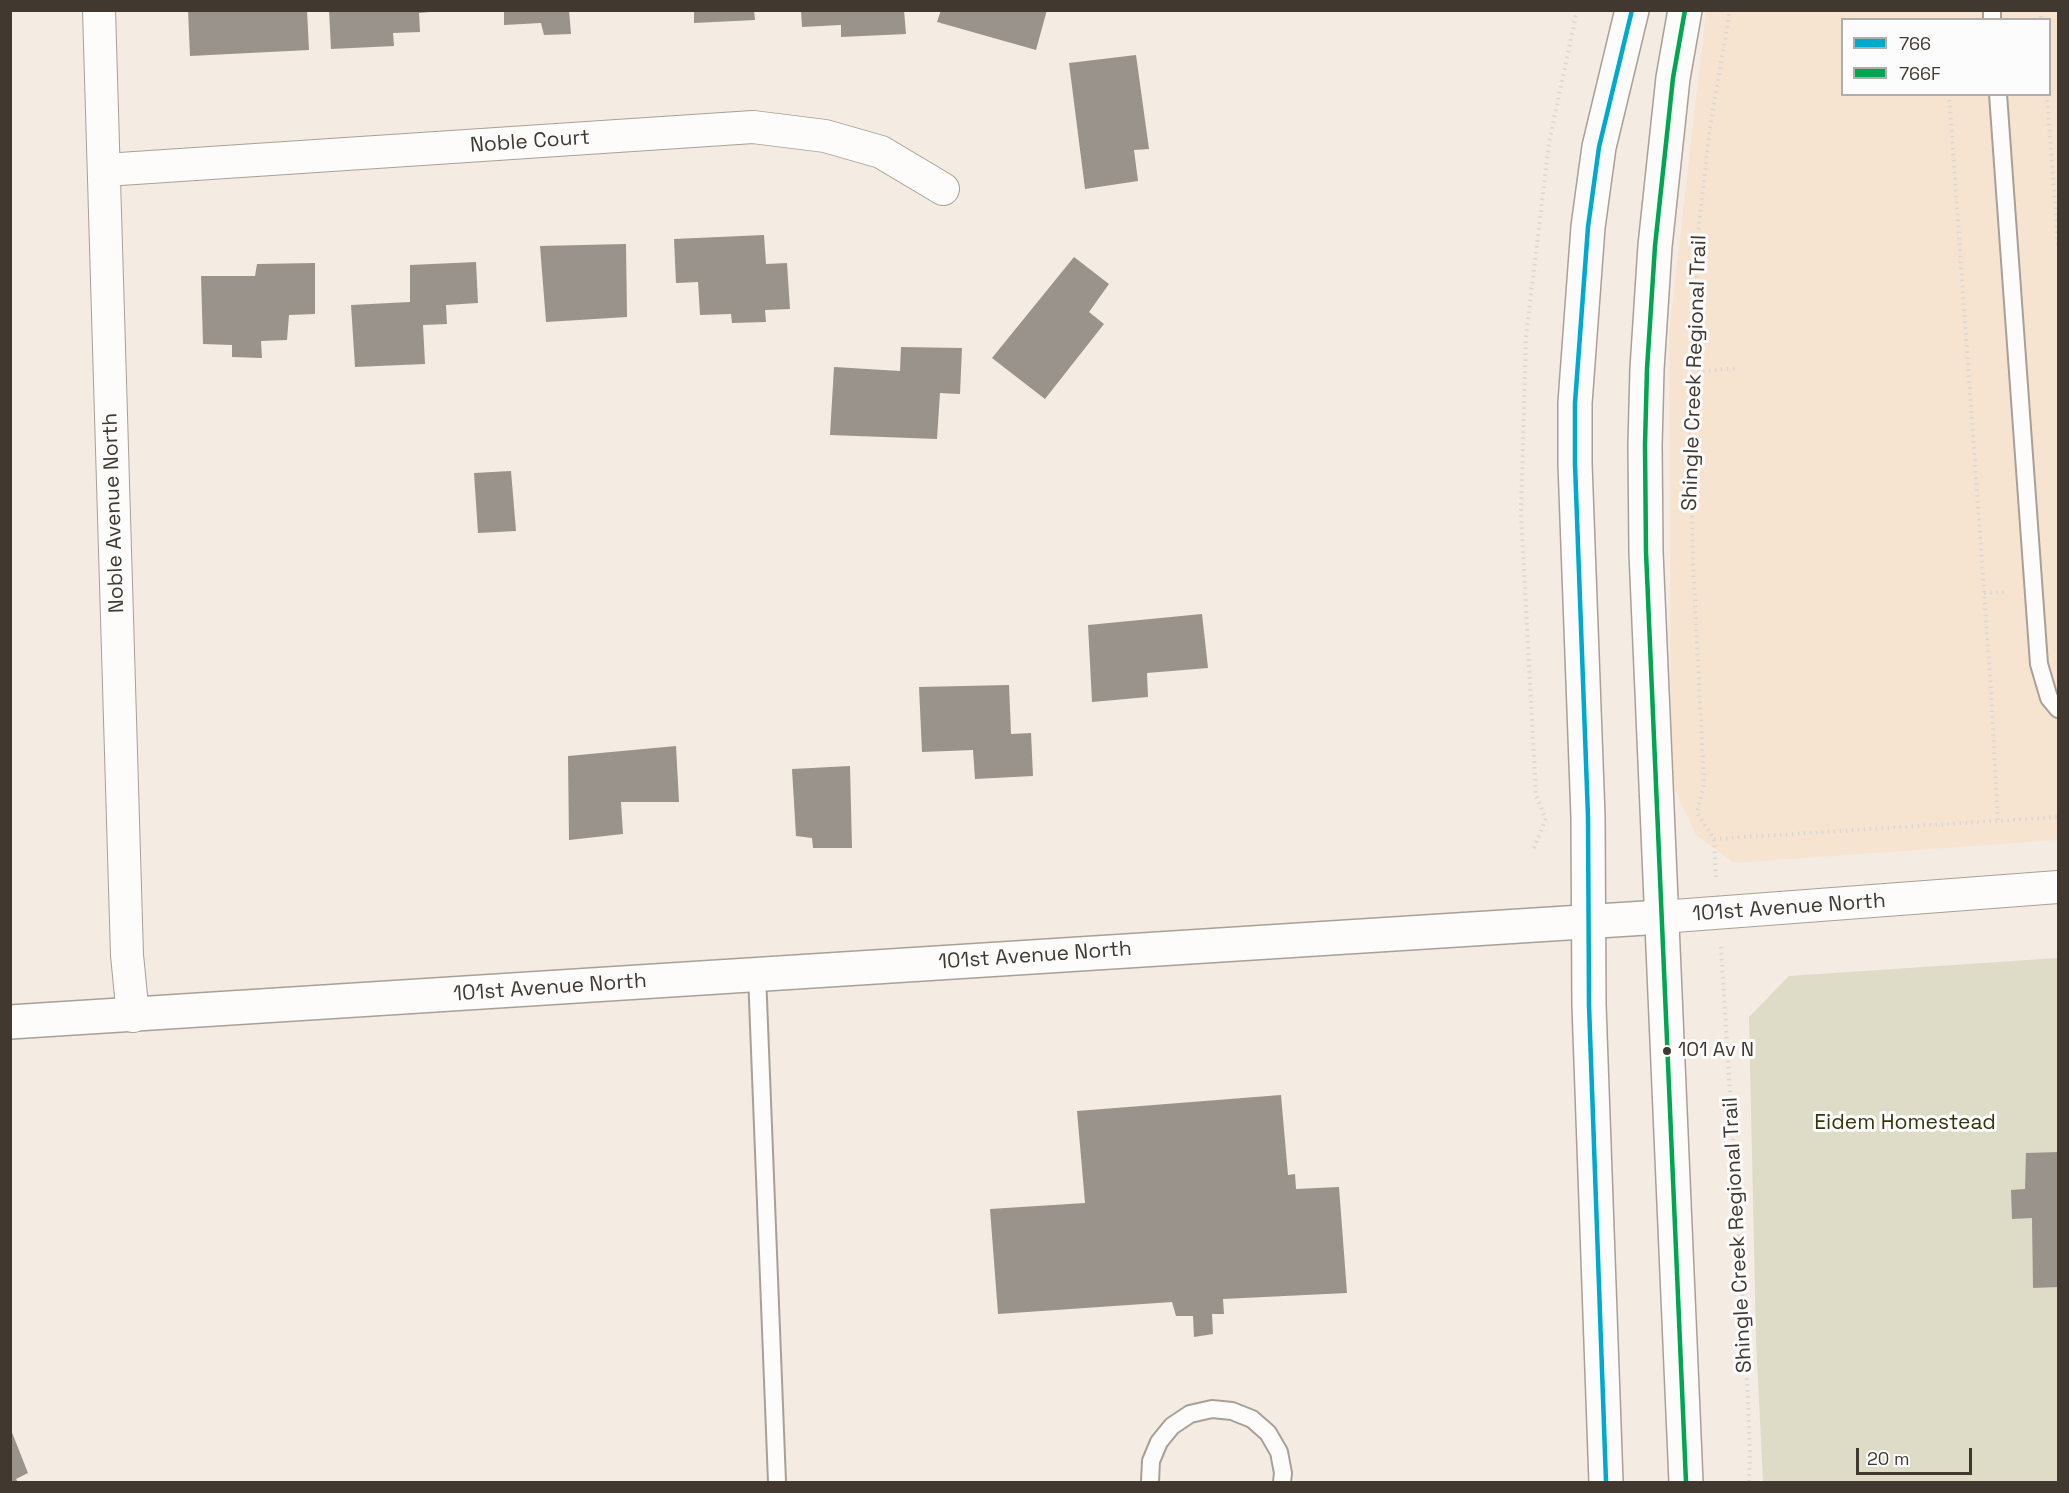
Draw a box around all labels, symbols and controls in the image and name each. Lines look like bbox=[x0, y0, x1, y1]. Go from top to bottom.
legend bbox=[1841, 18, 2051, 96]
text: 766 bbox=[1899, 32, 1931, 55]
text: 766F bbox=[1899, 62, 1941, 85]
street label: Noble Court bbox=[469, 125, 591, 159]
street label: Shingle Creek Regional Trail bbox=[1678, 235, 1712, 511]
street label: Noble Avenue North bbox=[98, 412, 130, 614]
street label: 101st Avenue North bbox=[1691, 889, 1887, 927]
street label: 101st Avenue North bbox=[937, 937, 1133, 975]
street label: 101st Avenue North bbox=[452, 969, 648, 1007]
place label: 101 Av N bbox=[1678, 1039, 1754, 1063]
marker: 101 Av N bbox=[1661, 1045, 1673, 1057]
street label: Shingle Creek Regional Trail bbox=[1718, 1096, 1758, 1374]
park label: Eidem Homestead bbox=[1814, 1110, 1996, 1136]
scale bar bbox=[1859, 1436, 1974, 1474]
text: 20 m bbox=[1867, 1447, 1910, 1470]

